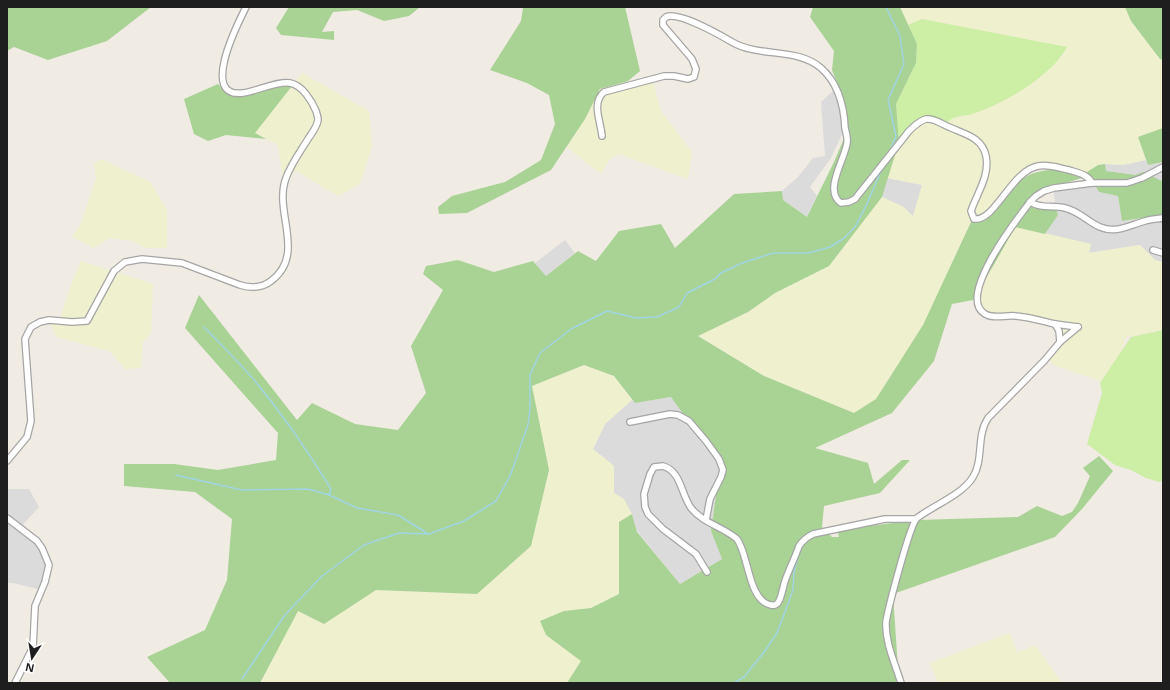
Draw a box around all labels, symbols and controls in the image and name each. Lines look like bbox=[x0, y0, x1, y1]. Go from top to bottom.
north arrow bbox=[12, 638, 52, 678]
text: N bbox=[24, 660, 36, 677]

